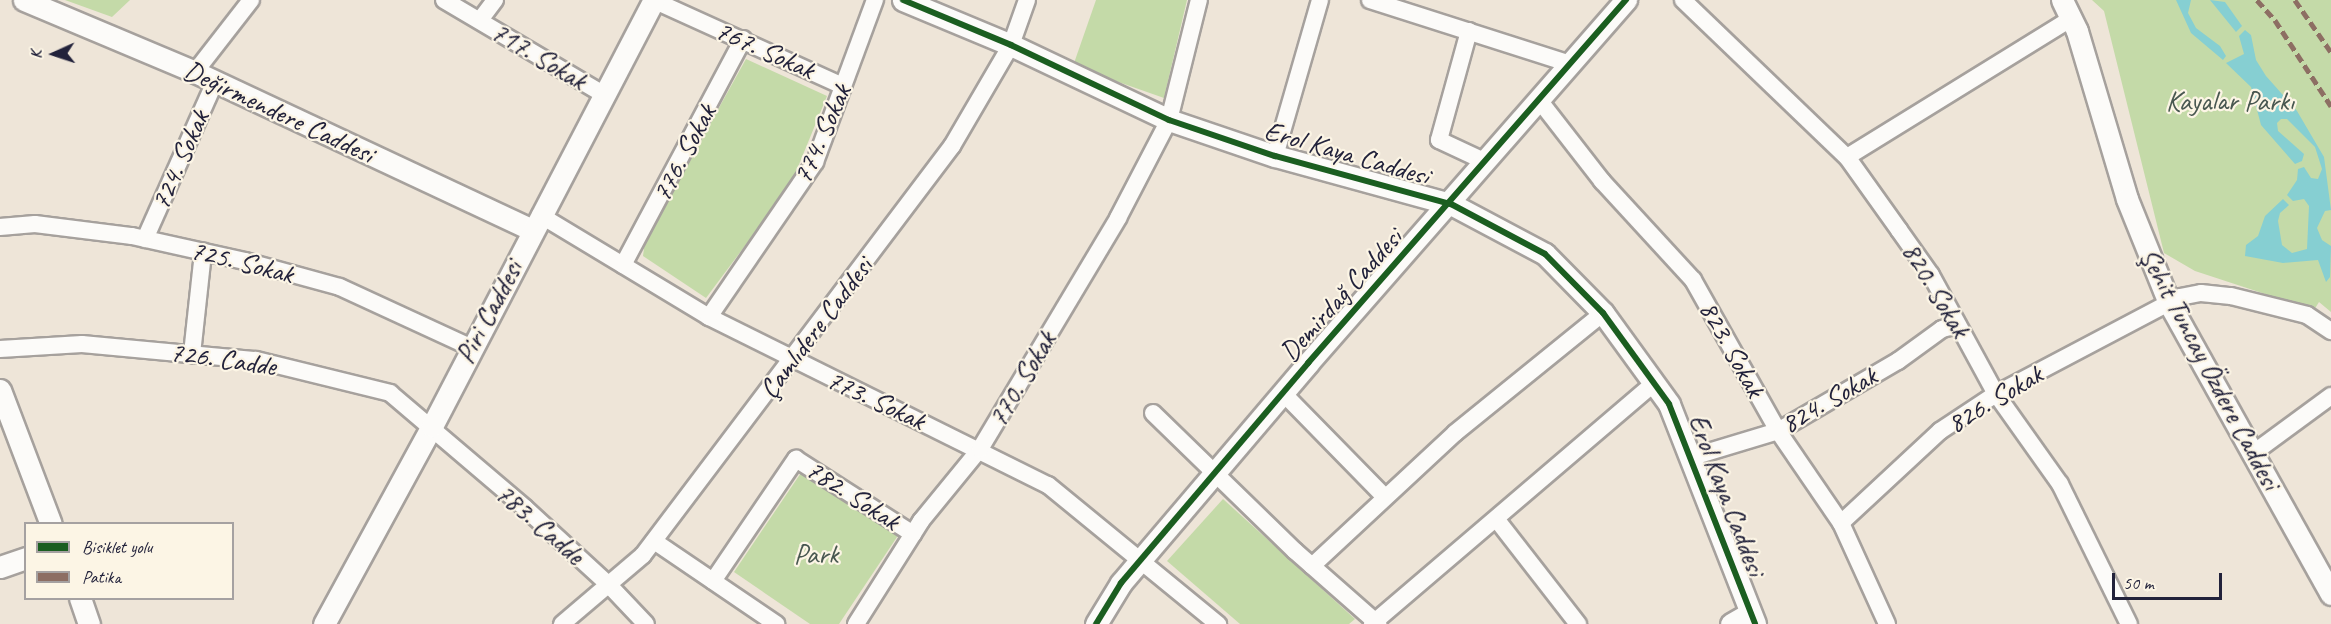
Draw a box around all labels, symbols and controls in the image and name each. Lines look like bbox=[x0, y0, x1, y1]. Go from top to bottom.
street label: 767. Sokak bbox=[710, 13, 820, 87]
street label: 717. Sokak bbox=[485, 15, 593, 97]
north arrow bbox=[24, 24, 84, 84]
text: K bbox=[26, 50, 46, 60]
street label: Değirmendere Caddesi bbox=[178, 53, 380, 171]
street label: 774. Sokak bbox=[785, 79, 859, 189]
park label: Kayalar Parkı bbox=[2166, 84, 2294, 118]
street label: 776. Sokak bbox=[645, 99, 723, 207]
street label: 724. Sokak bbox=[143, 105, 217, 215]
street label: Erol Kaya Caddesi bbox=[1261, 113, 1433, 193]
street label: Demirdağ Caddesi bbox=[1273, 222, 1409, 368]
street label: 725. Sokak bbox=[187, 233, 297, 291]
street label: 820. Sokak bbox=[1895, 236, 1977, 344]
street label: Şehit Tuncay Özdere Caddesi bbox=[2132, 243, 2288, 495]
street label: Çamlıdere Caddesi bbox=[752, 250, 880, 406]
street label: Piri Caddesi bbox=[448, 255, 530, 369]
street label: 823. Sokak bbox=[1692, 295, 1772, 403]
street label: 770. Sokak bbox=[981, 325, 1063, 433]
street label: 726. Cadde bbox=[168, 335, 278, 383]
street label: 826. Sokak bbox=[1941, 358, 2049, 440]
street label: 824. Sokak bbox=[1775, 359, 1883, 441]
street label: 773. Sokak bbox=[821, 363, 931, 437]
street label: Erol Kaya Caddesi bbox=[1681, 410, 1773, 580]
street label: 782. Sokak bbox=[800, 452, 906, 538]
street label: 783. Cadde bbox=[489, 476, 591, 572]
legend bbox=[24, 522, 234, 600]
text: Bisiklet yolu bbox=[82, 536, 152, 558]
park label: Park bbox=[794, 537, 838, 571]
scale bar bbox=[2115, 561, 2224, 599]
text: Patika bbox=[82, 566, 121, 588]
text: 50 m bbox=[2123, 572, 2154, 594]

